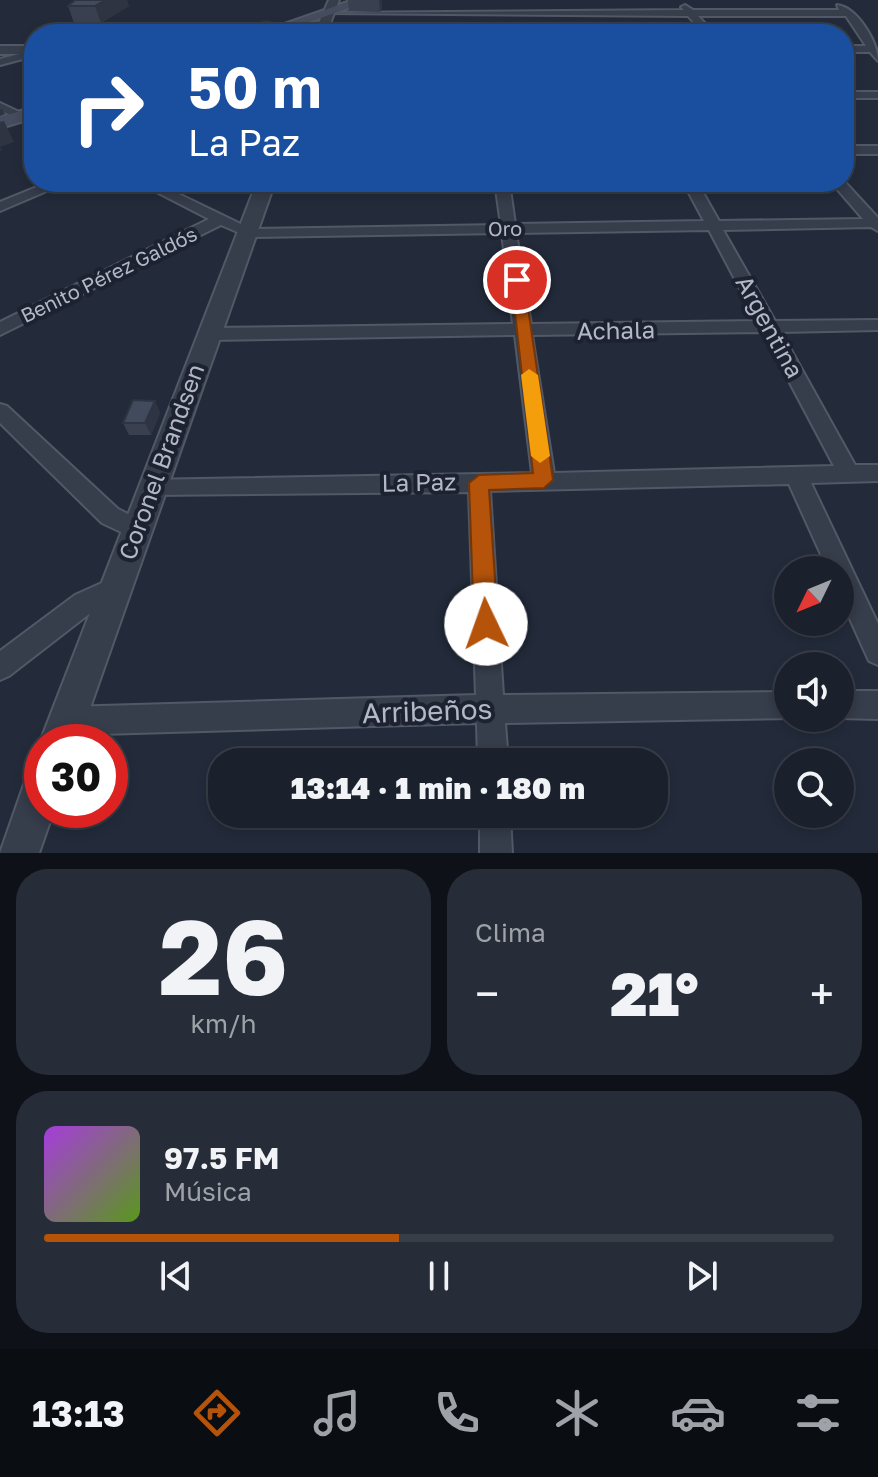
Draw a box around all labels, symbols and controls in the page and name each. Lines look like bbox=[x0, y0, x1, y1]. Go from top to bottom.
text: 50 m bbox=[188, 53, 322, 120]
icon: right bbox=[56, 56, 160, 160]
text: La Paz bbox=[188, 121, 300, 164]
street label: Oro bbox=[488, 216, 522, 240]
street label: Benito Pérez Galdós bbox=[17, 221, 201, 327]
pin bbox=[483, 246, 551, 314]
icon: arrive bbox=[495, 258, 539, 302]
street label: Argentina bbox=[730, 270, 810, 383]
street label: Achala bbox=[576, 314, 655, 345]
street label: Coronel Brandsen bbox=[112, 360, 209, 563]
street label: La Paz bbox=[381, 466, 457, 497]
north arrow bbox=[774, 556, 854, 636]
map controls bbox=[774, 556, 854, 828]
position arrow bbox=[444, 582, 528, 666]
button: sound bbox=[774, 652, 854, 732]
street label: Arribeños bbox=[361, 692, 493, 729]
speed limit sign: 30 bbox=[24, 724, 128, 828]
button: search bbox=[774, 748, 854, 828]
text: 13:14 · 1 min · 180 m bbox=[291, 770, 585, 806]
text: 26 bbox=[159, 893, 288, 1018]
text: Clima bbox=[475, 917, 546, 948]
text: 21° bbox=[610, 957, 699, 1029]
text: − bbox=[475, 967, 499, 1020]
text: + bbox=[810, 967, 834, 1020]
text: km/h bbox=[190, 1008, 257, 1039]
text: 97.5 FM bbox=[164, 1140, 279, 1176]
text: Música bbox=[164, 1176, 252, 1207]
icon: previous bbox=[154, 1254, 198, 1298]
icon: pause bbox=[417, 1254, 461, 1298]
icon: next bbox=[680, 1254, 724, 1298]
icon: directions bbox=[189, 1385, 245, 1441]
icon: music bbox=[309, 1385, 365, 1441]
icon: phone bbox=[429, 1385, 485, 1441]
icon: climate bbox=[549, 1385, 605, 1441]
icon: car bbox=[670, 1385, 726, 1441]
icon: filters bbox=[790, 1385, 846, 1441]
text: 13:13 bbox=[32, 1392, 125, 1435]

